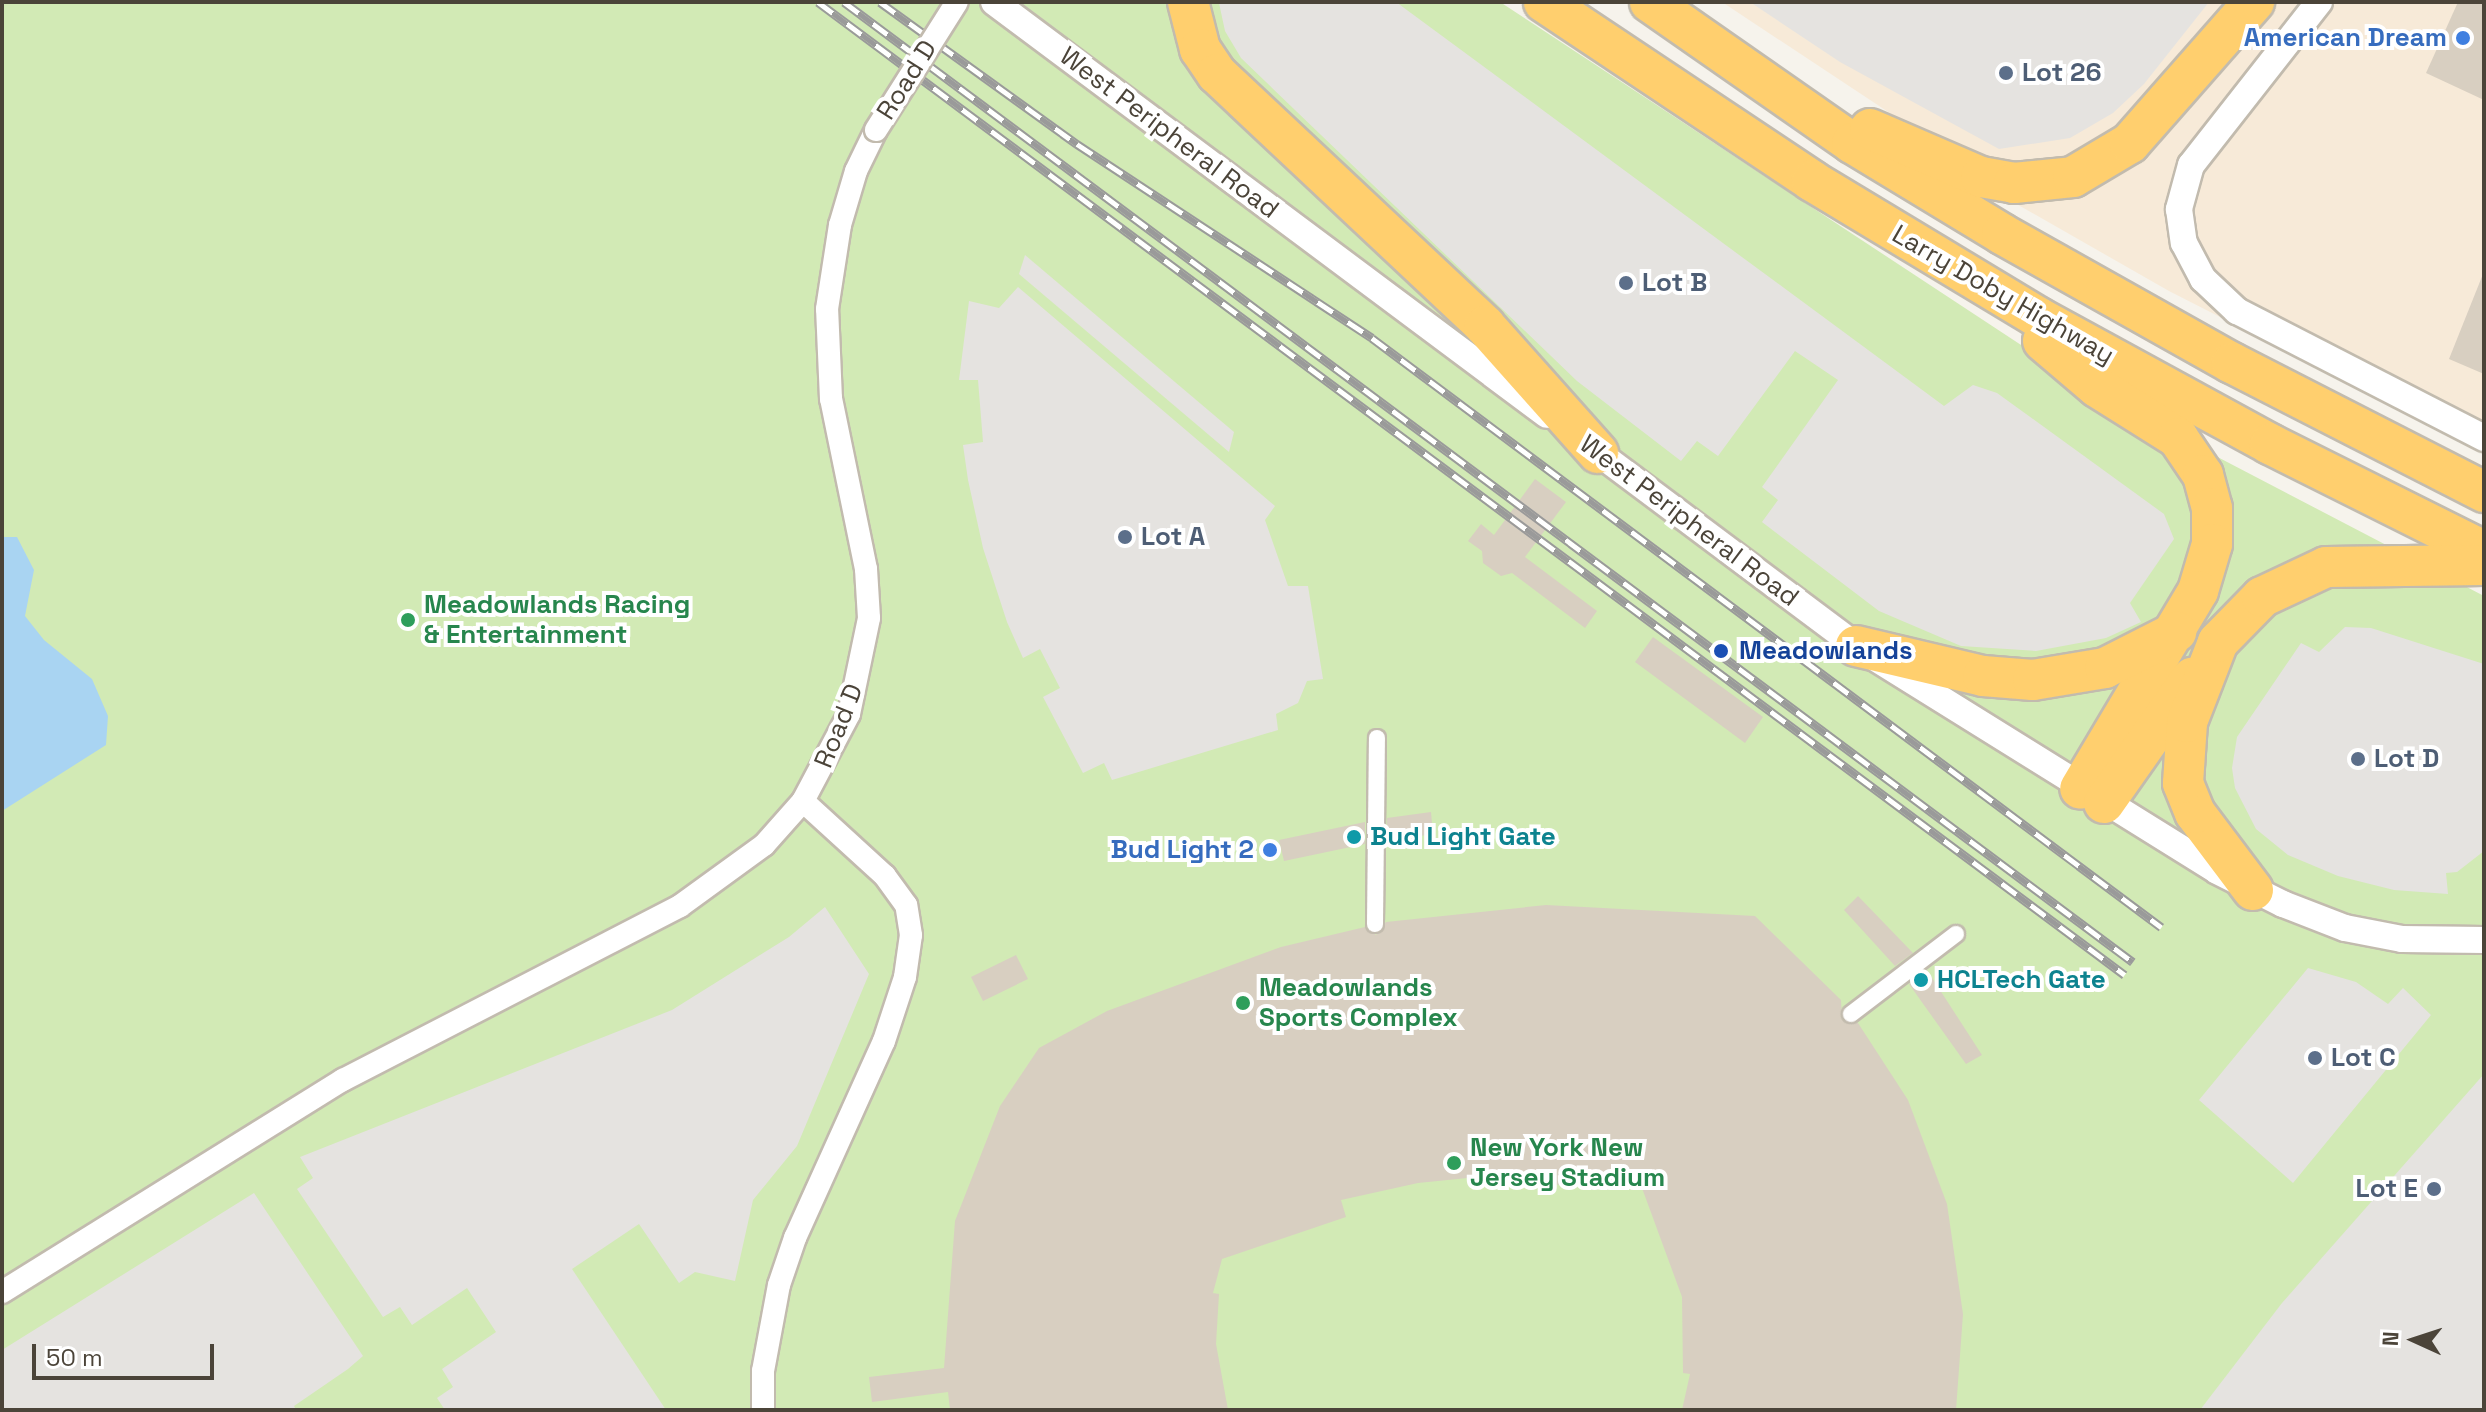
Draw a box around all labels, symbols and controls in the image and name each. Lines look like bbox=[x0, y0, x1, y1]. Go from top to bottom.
place label: American Dream bbox=[2244, 22, 2447, 54]
marker: American Dream bbox=[2454, 29, 2472, 47]
street label: Road D bbox=[871, 35, 943, 125]
street label: West Peripheral Road bbox=[1053, 41, 1285, 225]
place label: Lot 26 bbox=[2022, 57, 2102, 89]
marker: Lot 26 bbox=[1997, 64, 2015, 82]
street label: Larry Doby Highway bbox=[1886, 219, 2120, 371]
place label: Lot B bbox=[1642, 267, 1707, 299]
marker: Lot B bbox=[1617, 274, 1635, 292]
street label: West Peripheral Road bbox=[1573, 429, 1805, 613]
place label: Lot A bbox=[1141, 521, 1206, 553]
marker: Lot A bbox=[1116, 528, 1134, 546]
place label: Meadowlands Racing & Entertainment bbox=[424, 589, 690, 650]
marker: Meadowlands Racing & Entertainment bbox=[399, 611, 417, 629]
place label: Meadowlands bbox=[1739, 635, 1913, 667]
marker: Meadowlands bbox=[1710, 640, 1732, 662]
street label: Road D bbox=[808, 679, 870, 773]
place label: Lot D bbox=[2374, 743, 2439, 775]
marker: Lot D bbox=[2349, 750, 2367, 768]
place label: Bud Light Gate bbox=[1370, 821, 1556, 853]
marker: Bud Light Gate bbox=[1345, 828, 1363, 846]
place label: Bud Light 2 bbox=[1110, 834, 1254, 866]
marker: Bud Light 2 bbox=[1261, 841, 1279, 859]
place label: HCLTech Gate bbox=[1937, 964, 2106, 996]
marker: HCLTech Gate bbox=[1912, 971, 1930, 989]
place label: Meadowlands Sports Complex bbox=[1259, 972, 1458, 1034]
marker: Meadowlands Sports Complex bbox=[1234, 994, 1252, 1012]
place label: Lot C bbox=[2331, 1042, 2396, 1074]
marker: Lot C bbox=[2306, 1049, 2324, 1067]
place label: New York New Jersey Stadium bbox=[1470, 1132, 1665, 1194]
marker: New York New Jersey Stadium bbox=[1445, 1154, 1463, 1172]
place label: Lot E bbox=[2356, 1173, 2418, 1205]
marker: Lot E bbox=[2425, 1180, 2443, 1198]
north arrow bbox=[2374, 1300, 2454, 1380]
scale bar bbox=[36, 1328, 218, 1378]
text: N bbox=[2376, 1331, 2404, 1347]
text: 50 m bbox=[46, 1342, 103, 1373]

